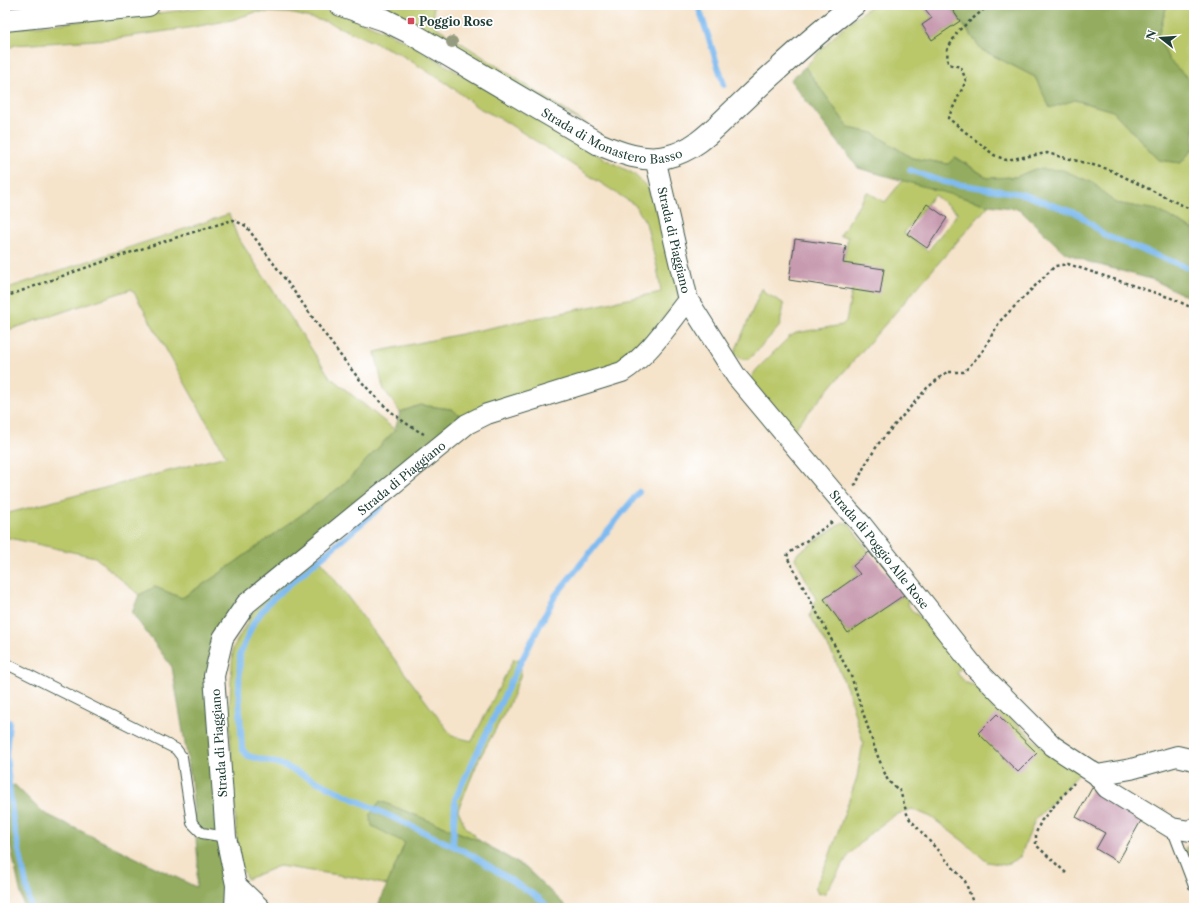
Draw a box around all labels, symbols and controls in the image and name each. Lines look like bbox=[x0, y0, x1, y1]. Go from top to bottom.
place label: Poggio Rose bbox=[419, 14, 493, 29]
marker: Poggio Rose bbox=[406, 16, 416, 26]
north arrow bbox=[1141, 18, 1181, 58]
text: N bbox=[1143, 28, 1160, 42]
street label: Strada di Monastero Basso bbox=[539, 104, 684, 166]
street label: Strada di Piaggiano bbox=[654, 185, 694, 295]
street label: Strada di Piaggiano bbox=[354, 437, 448, 518]
street label: Strada di Poggio Alle Rose bbox=[827, 487, 933, 612]
street label: Strada di Piaggiano bbox=[208, 688, 230, 798]

